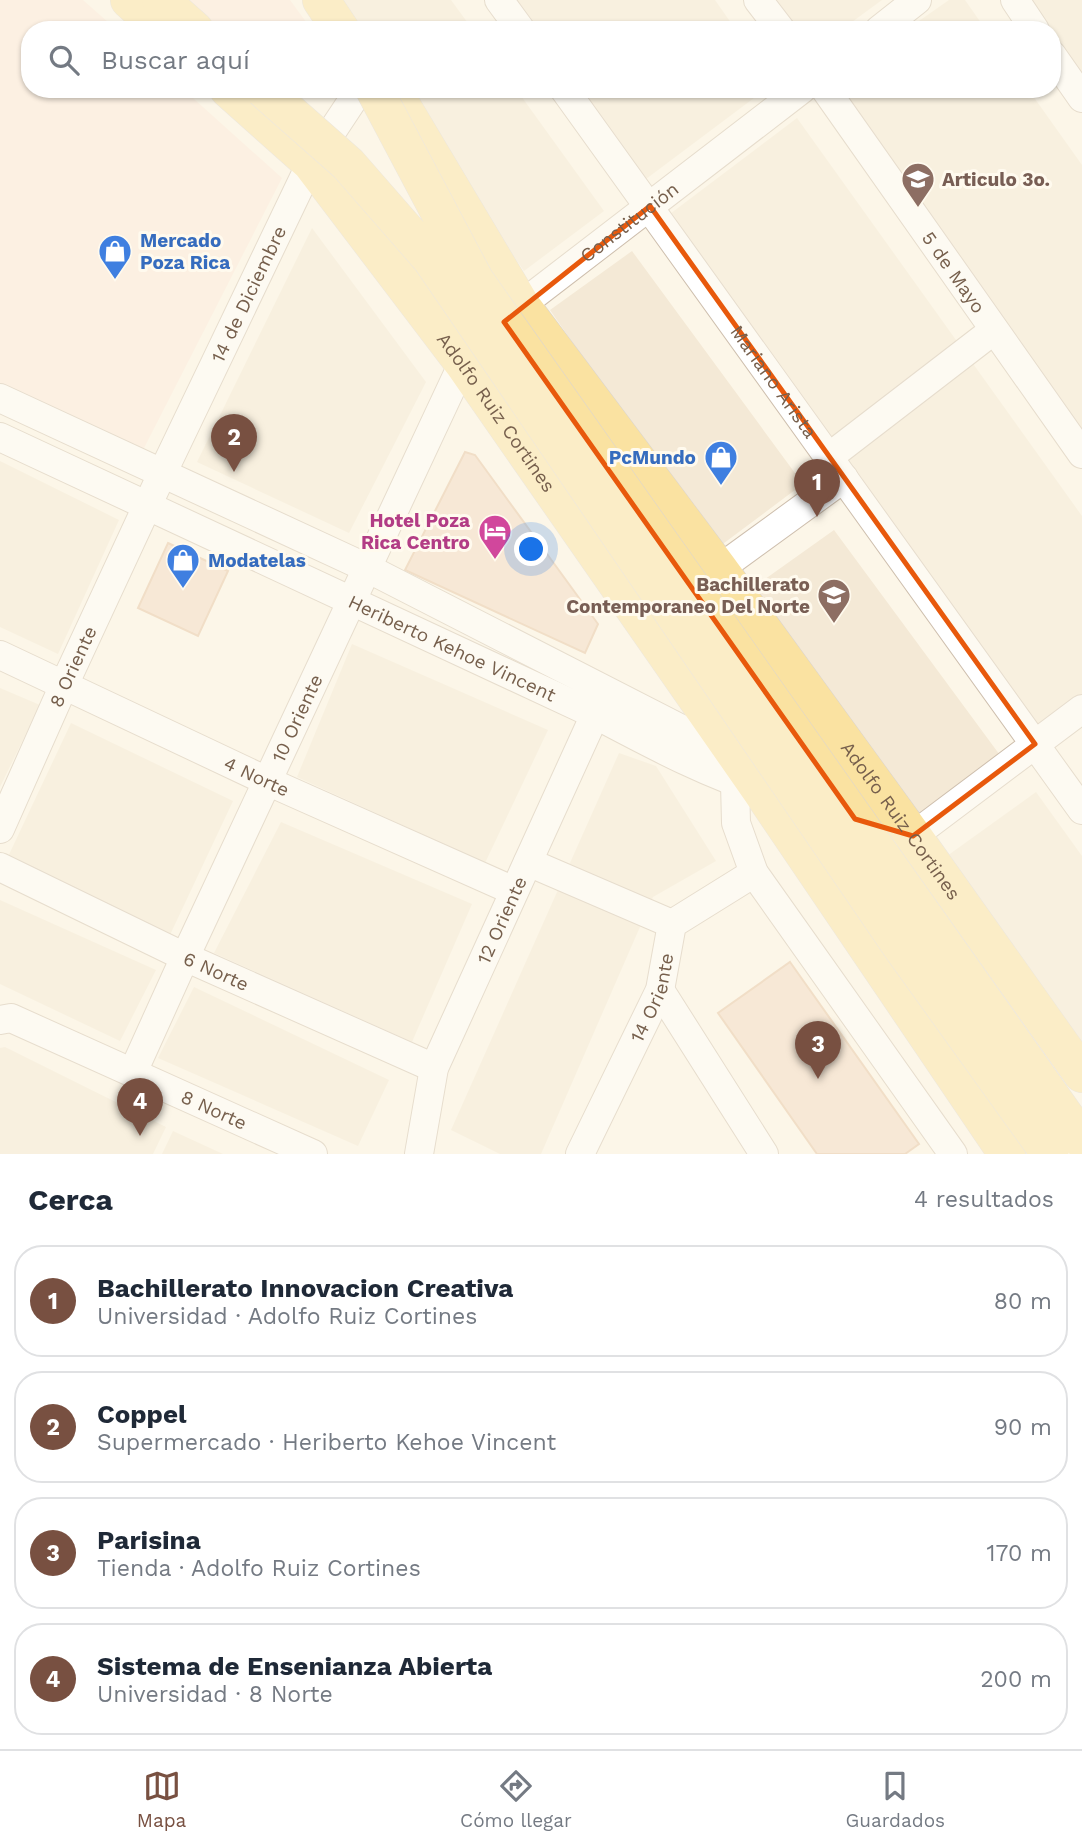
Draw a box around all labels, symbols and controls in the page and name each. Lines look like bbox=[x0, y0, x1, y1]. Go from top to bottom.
search box bbox=[21, 21, 1061, 98]
icon: search bbox=[45, 41, 83, 79]
text: Buscar aquí bbox=[101, 45, 250, 75]
school or university icon: Articulo 3o. bbox=[899, 160, 937, 209]
place label: Articulo 3o. bbox=[942, 168, 1050, 191]
street label: Constitución bbox=[575, 177, 683, 267]
street label: 14 de Diciembre bbox=[206, 222, 291, 366]
street label: 5 de Mayo bbox=[917, 227, 991, 317]
place label: Mercado Poza Rica bbox=[140, 229, 230, 274]
shop icon: Mercado Poza Rica bbox=[96, 232, 134, 281]
street label: Mariano Arista bbox=[726, 320, 822, 442]
street label: Adolfo Ruiz Cortines bbox=[432, 328, 561, 496]
pin: 2 bbox=[211, 414, 257, 472]
shop icon: PcMundo bbox=[702, 438, 740, 487]
place label: PcMundo bbox=[609, 446, 696, 469]
pin: 1 bbox=[794, 459, 840, 517]
place label: Hotel Poza Rica Centro bbox=[361, 509, 470, 554]
hotel icon: Hotel Poza Rica Centro bbox=[476, 512, 514, 561]
your location bbox=[514, 532, 548, 566]
shop icon: Modatelas bbox=[164, 541, 202, 590]
place label: Modatelas bbox=[208, 549, 306, 572]
place label: Bachillerato Contemporaneo Del Norte bbox=[566, 573, 810, 618]
school or university icon: Bachillerato Contemporaneo Del Norte bbox=[815, 576, 853, 625]
street label: Heriberto Kehoe Vincent bbox=[345, 590, 560, 706]
street label: 8 Oriente bbox=[44, 622, 101, 711]
street label: 10 Oriente bbox=[266, 671, 327, 766]
street label: Adolfo Ruiz Cortines bbox=[836, 737, 966, 904]
street label: 4 Norte bbox=[221, 751, 293, 801]
street label: 12 Oriente bbox=[472, 873, 531, 967]
street label: 6 Norte bbox=[180, 946, 253, 996]
street label: 14 Oriente bbox=[625, 951, 678, 1046]
pin: 3 bbox=[795, 1021, 841, 1079]
pin: 4 bbox=[117, 1078, 163, 1136]
street label: 8 Norte bbox=[178, 1085, 251, 1134]
text: Cerca bbox=[28, 1182, 113, 1217]
text: 4 resultados bbox=[914, 1186, 1054, 1213]
text: Bachillerato Innovacion Creativa bbox=[97, 1273, 513, 1303]
text: 1 bbox=[48, 1288, 58, 1315]
text: 80 m bbox=[994, 1288, 1052, 1315]
text: Universidad · Adolfo Ruiz Cortines bbox=[97, 1303, 477, 1330]
text: Coppel bbox=[97, 1399, 186, 1429]
text: 2 bbox=[46, 1414, 60, 1441]
text: 90 m bbox=[994, 1414, 1052, 1441]
text: Supermercado · Heriberto Kehoe Vincent bbox=[97, 1429, 556, 1456]
text: Parisina bbox=[97, 1525, 201, 1555]
text: 3 bbox=[46, 1540, 60, 1567]
text: 170 m bbox=[987, 1540, 1052, 1567]
text: Tienda · Adolfo Ruiz Cortines bbox=[97, 1555, 421, 1582]
text: Sistema de Ensenianza Abierta bbox=[97, 1651, 492, 1681]
text: 4 bbox=[46, 1666, 60, 1693]
text: 200 m bbox=[980, 1666, 1052, 1693]
text: Universidad · 8 Norte bbox=[97, 1681, 333, 1708]
tab: Mapa bbox=[137, 1767, 186, 1832]
tab: Cómo llegar bbox=[460, 1767, 572, 1832]
tab: Guardados bbox=[845, 1767, 945, 1832]

